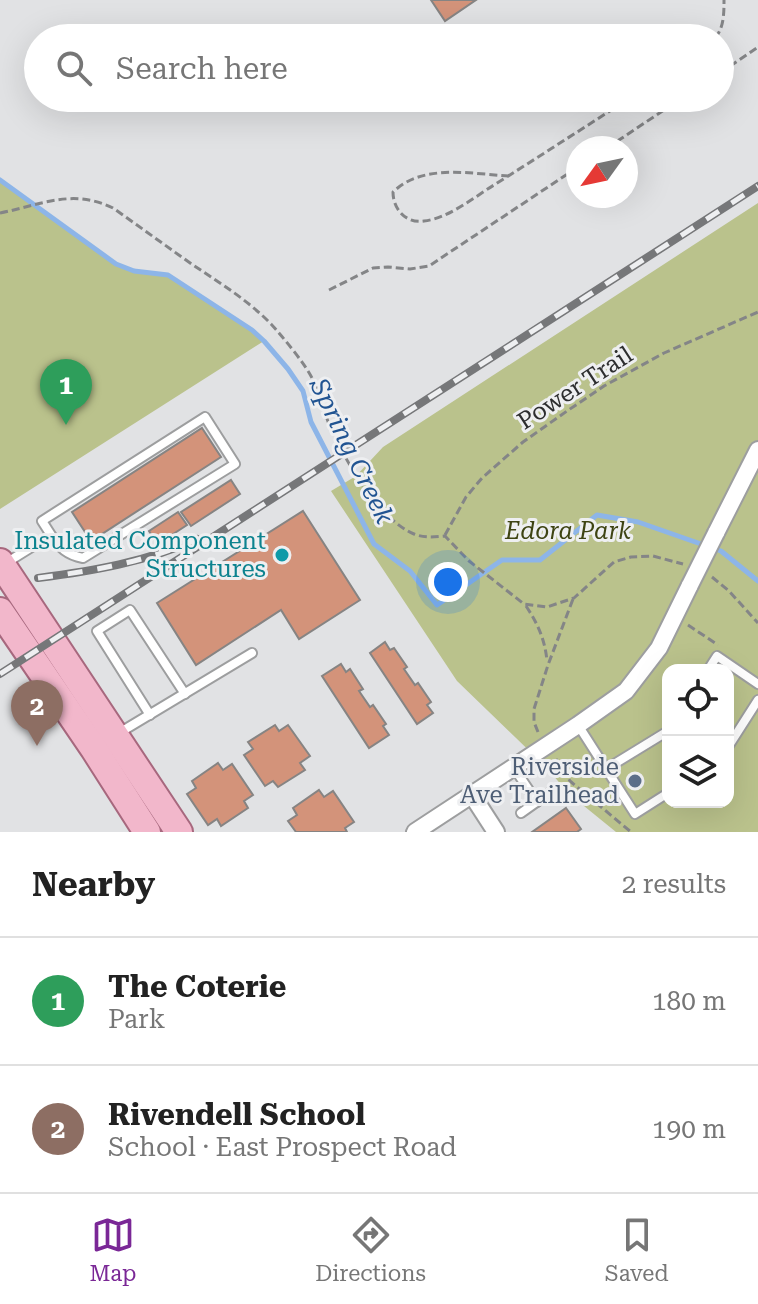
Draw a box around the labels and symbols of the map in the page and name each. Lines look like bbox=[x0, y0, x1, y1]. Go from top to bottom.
north arrow bbox=[566, 136, 638, 208]
street label: Power Trail bbox=[512, 341, 638, 435]
pin: 1 bbox=[40, 359, 92, 425]
water label: Spring Creek bbox=[303, 372, 401, 529]
park label: Edora Park bbox=[504, 517, 631, 545]
place label: Insulated Component Structures bbox=[14, 527, 266, 583]
marker: Insulated Component Structures bbox=[273, 546, 291, 564]
your location bbox=[428, 562, 468, 602]
pin: 2 bbox=[11, 680, 63, 746]
place label: Riverside Ave Trailhead bbox=[460, 753, 619, 809]
marker: Riverside Ave Trailhead bbox=[626, 772, 644, 790]

